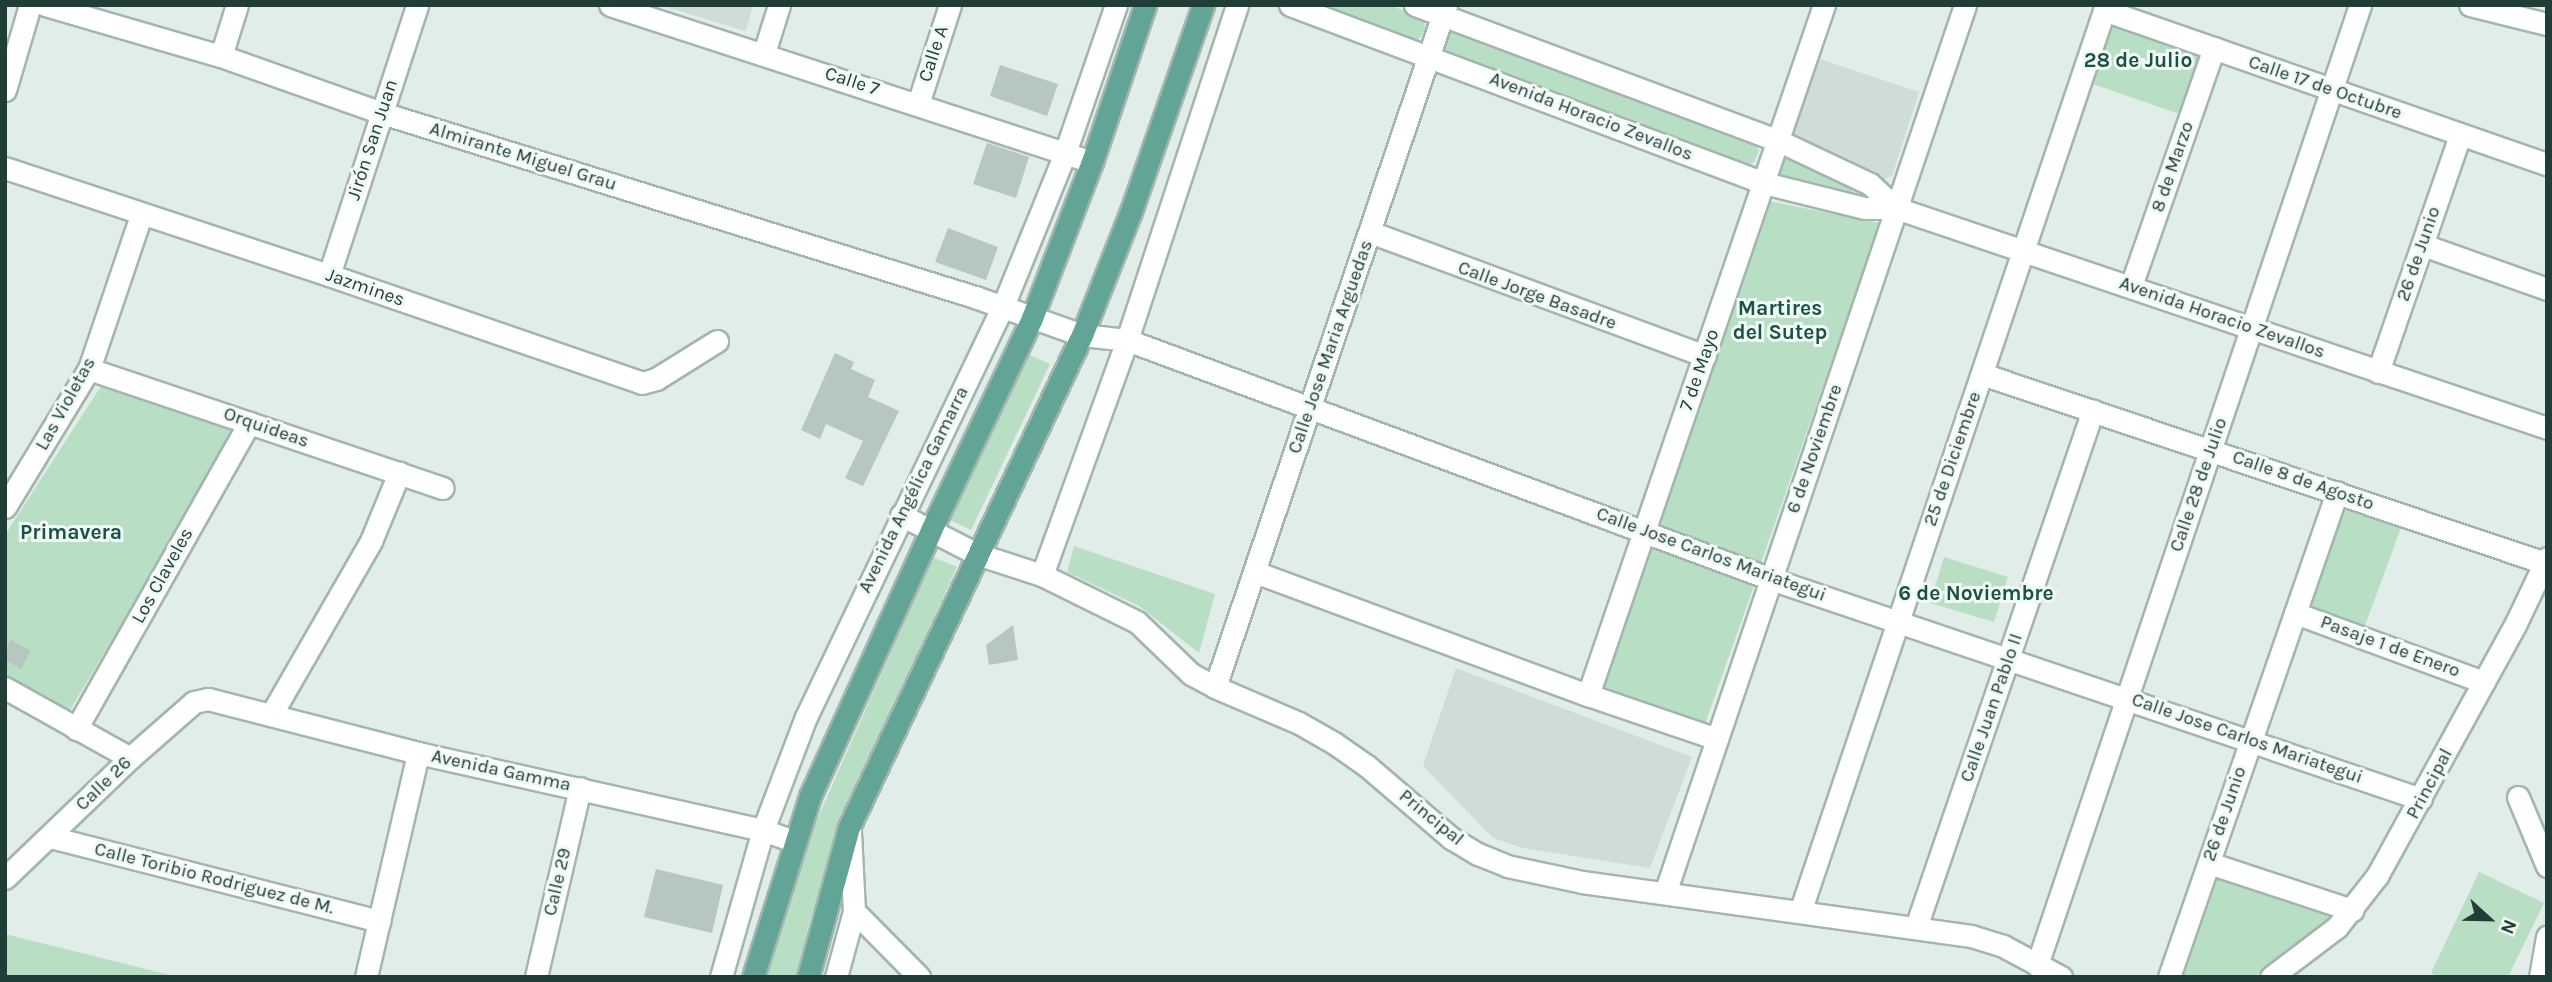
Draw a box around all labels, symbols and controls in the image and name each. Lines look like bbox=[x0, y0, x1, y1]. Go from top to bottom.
street label: Calle A bbox=[914, 23, 954, 85]
district label: 28 de Julio bbox=[2084, 47, 2192, 73]
street label: Calle 17 de Octubre bbox=[2245, 51, 2405, 125]
street label: Calle 7 bbox=[822, 63, 882, 101]
street label: Avenida Horacio Zevallos bbox=[1486, 68, 1696, 166]
street label: Jirón San Juan bbox=[343, 77, 403, 203]
street label: Almirante Miguel Grau bbox=[427, 118, 619, 196]
street label: 8 de Marzo bbox=[2147, 119, 2199, 215]
street label: 26 de Junio bbox=[2392, 204, 2446, 304]
street label: Calle Jose Maria Arguedas bbox=[1284, 237, 1378, 457]
street label: Calle Jorge Basadre bbox=[1455, 257, 1619, 335]
street label: Jazmines bbox=[323, 264, 407, 312]
street label: Avenida Horacio Zevallos bbox=[2116, 272, 2328, 364]
district label: Martires del Sutep bbox=[1733, 295, 1827, 345]
street label: 7 de Mayo bbox=[1675, 326, 1725, 414]
street label: Las Violetas bbox=[31, 353, 101, 455]
street label: 6 de Noviembre bbox=[1782, 382, 1848, 516]
street label: Avenida Angélica Gamarra bbox=[854, 383, 974, 597]
street label: 25 de Diciembre bbox=[1919, 389, 1987, 529]
street label: Orquideas bbox=[220, 403, 312, 453]
street label: Calle 28 de Julio bbox=[2165, 415, 2233, 555]
street label: Calle 8 de Agosto bbox=[2229, 446, 2377, 516]
street label: Calle Jose Carlos Mariategui bbox=[1593, 503, 1829, 607]
district label: Primavera bbox=[20, 519, 122, 545]
street label: Los Claveles bbox=[127, 524, 199, 628]
district label: 6 de Noviembre bbox=[1898, 580, 2054, 606]
street label: Pasaje 1 de Enero bbox=[2317, 611, 2463, 683]
street label: Calle Juan Pablo II bbox=[1956, 631, 2028, 785]
street label: Calle Jose Carlos Mariategui bbox=[2128, 689, 2366, 789]
street label: Avenida Gamma bbox=[429, 745, 573, 797]
street label: Principal bbox=[2402, 745, 2458, 823]
street label: Calle 26 bbox=[71, 752, 137, 816]
street label: 26 de Junio bbox=[2198, 764, 2252, 864]
street label: Principal bbox=[1394, 785, 1468, 851]
street label: Calle Toribio Rodriguez de M. bbox=[92, 838, 336, 920]
street label: Calle 29 bbox=[539, 846, 577, 918]
north arrow bbox=[2454, 884, 2524, 954]
text: N bbox=[2496, 916, 2521, 937]

